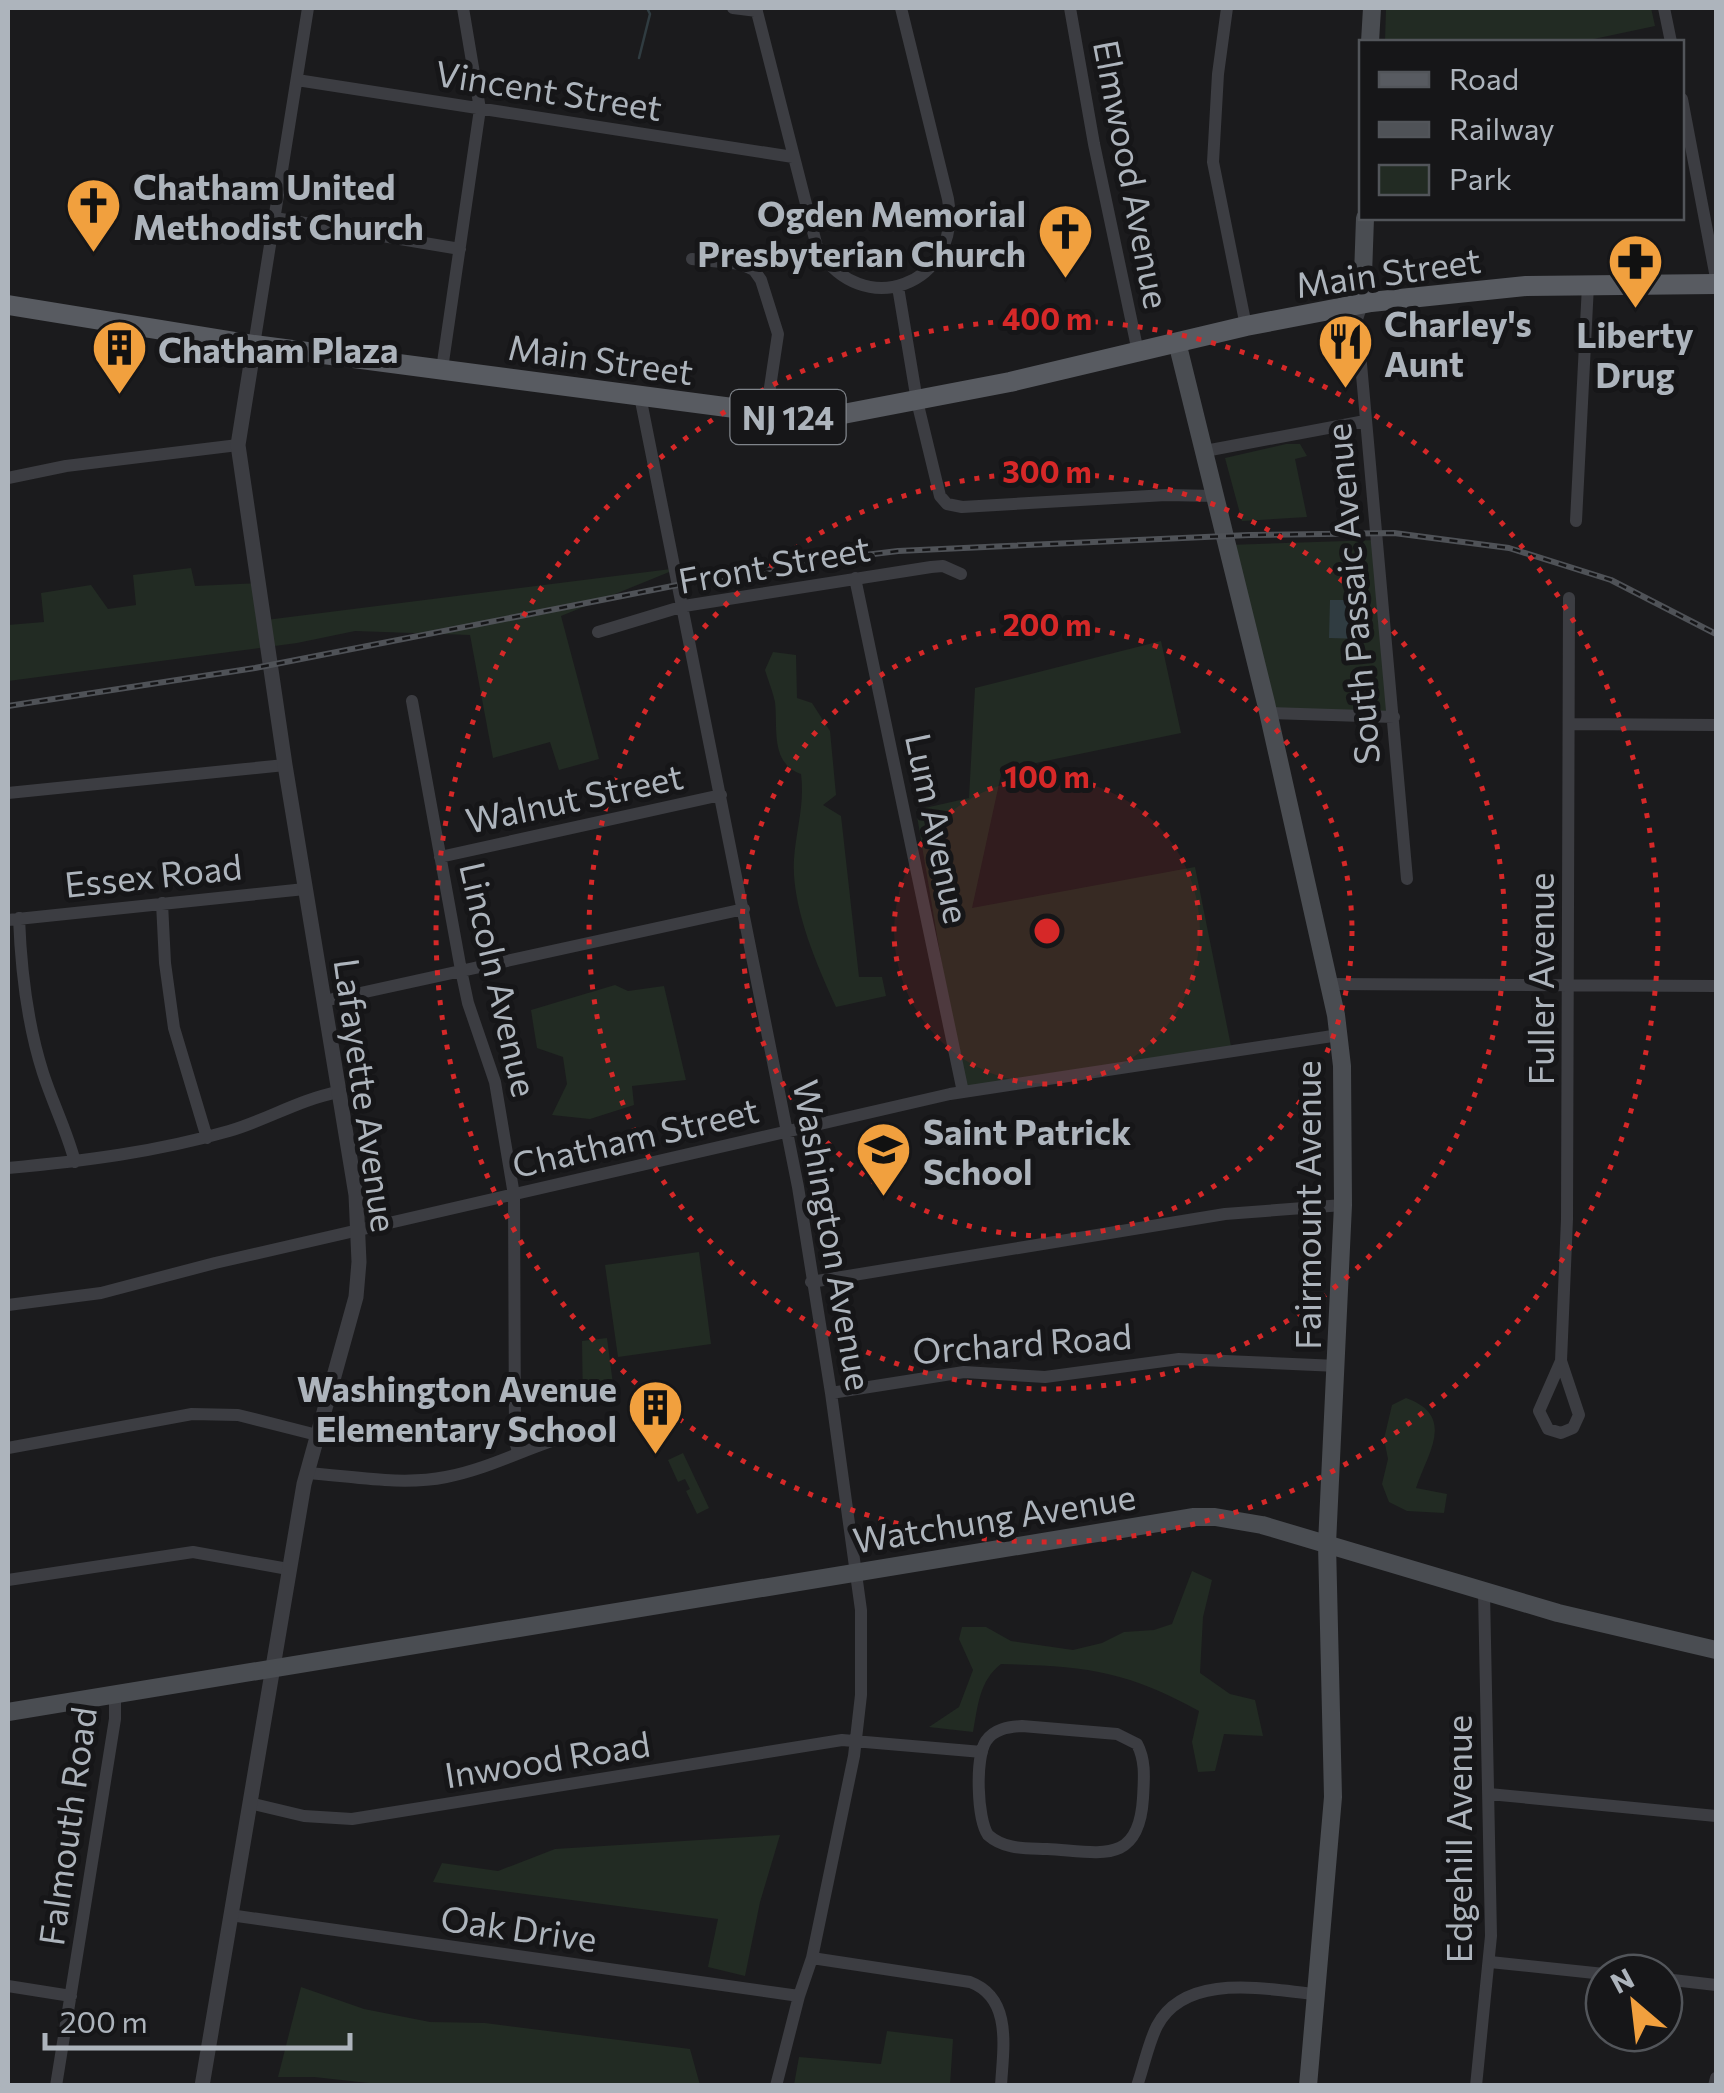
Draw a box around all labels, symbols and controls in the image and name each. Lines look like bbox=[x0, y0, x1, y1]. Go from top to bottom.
street label: Elmwood Avenue bbox=[1086, 36, 1180, 312]
legend bbox=[1359, 40, 1684, 220]
street label: Vincent Street bbox=[433, 50, 665, 128]
text: Road bbox=[1449, 59, 1519, 96]
text: Railway bbox=[1449, 109, 1555, 146]
text: Park bbox=[1449, 159, 1512, 196]
place label: Chatham United Methodist Church bbox=[133, 164, 424, 247]
church icon: Chatham United Methodist Church bbox=[64, 175, 124, 254]
place label: Ogden Memorial Presbyterian Church bbox=[697, 191, 1026, 274]
church icon: Ogden Memorial Presbyterian Church bbox=[1035, 202, 1095, 281]
pharmacy icon: Liberty Drug bbox=[1605, 232, 1665, 311]
street label: Main Street bbox=[1293, 237, 1483, 305]
text: 400 m bbox=[1002, 299, 1092, 336]
place label: Charley's Aunt bbox=[1384, 301, 1532, 384]
restaurant icon: Charley's Aunt bbox=[1315, 312, 1375, 391]
place label: Liberty Drug bbox=[1576, 312, 1694, 395]
building icon: Chatham Plaza bbox=[89, 318, 149, 397]
street label: Main Street bbox=[506, 324, 696, 392]
place label: Chatham Plaza bbox=[158, 327, 399, 370]
road number: NJ 124 bbox=[730, 390, 846, 444]
street label: South Passaic Avenue bbox=[1315, 422, 1387, 766]
text: 300 m bbox=[1002, 452, 1092, 489]
street label: Front Street bbox=[675, 525, 873, 601]
text: 200 m bbox=[1003, 605, 1091, 642]
street label: Lum Avenue bbox=[898, 729, 980, 927]
street label: Walnut Street bbox=[462, 753, 686, 841]
text: 100 m bbox=[1004, 757, 1090, 794]
street label: Essex Road bbox=[62, 843, 244, 905]
street label: Lincoln Avenue bbox=[452, 857, 548, 1101]
street label: Fuller Avenue bbox=[1518, 873, 1561, 1085]
centre of rings bbox=[1029, 913, 1065, 949]
street label: Lafayette Avenue bbox=[327, 955, 407, 1235]
street label: Fairmount Avenue bbox=[1285, 1060, 1328, 1350]
street label: Washington Avenue bbox=[786, 1076, 882, 1394]
street label: Chatham Street bbox=[508, 1087, 762, 1185]
place label: Saint Patrick School bbox=[923, 1109, 1131, 1192]
school or university icon: Saint Patrick School bbox=[854, 1120, 914, 1199]
street label: Orchard Road bbox=[911, 1313, 1133, 1371]
place label: Washington Avenue Elementary School bbox=[297, 1366, 617, 1449]
building icon: Washington Avenue Elementary School bbox=[626, 1377, 686, 1456]
street label: Watchung Avenue bbox=[850, 1473, 1138, 1561]
street label: Falmouth Road bbox=[28, 1704, 104, 1948]
street label: Edgehill Avenue bbox=[1436, 1715, 1479, 1963]
street label: Inwood Road bbox=[441, 1721, 653, 1795]
street label: Oak Drive bbox=[438, 1895, 600, 1959]
north arrow bbox=[1584, 1953, 1684, 2053]
text: N bbox=[1605, 1960, 1639, 2000]
scale bar bbox=[45, 1988, 350, 2050]
text: 200 m bbox=[60, 2002, 148, 2039]

